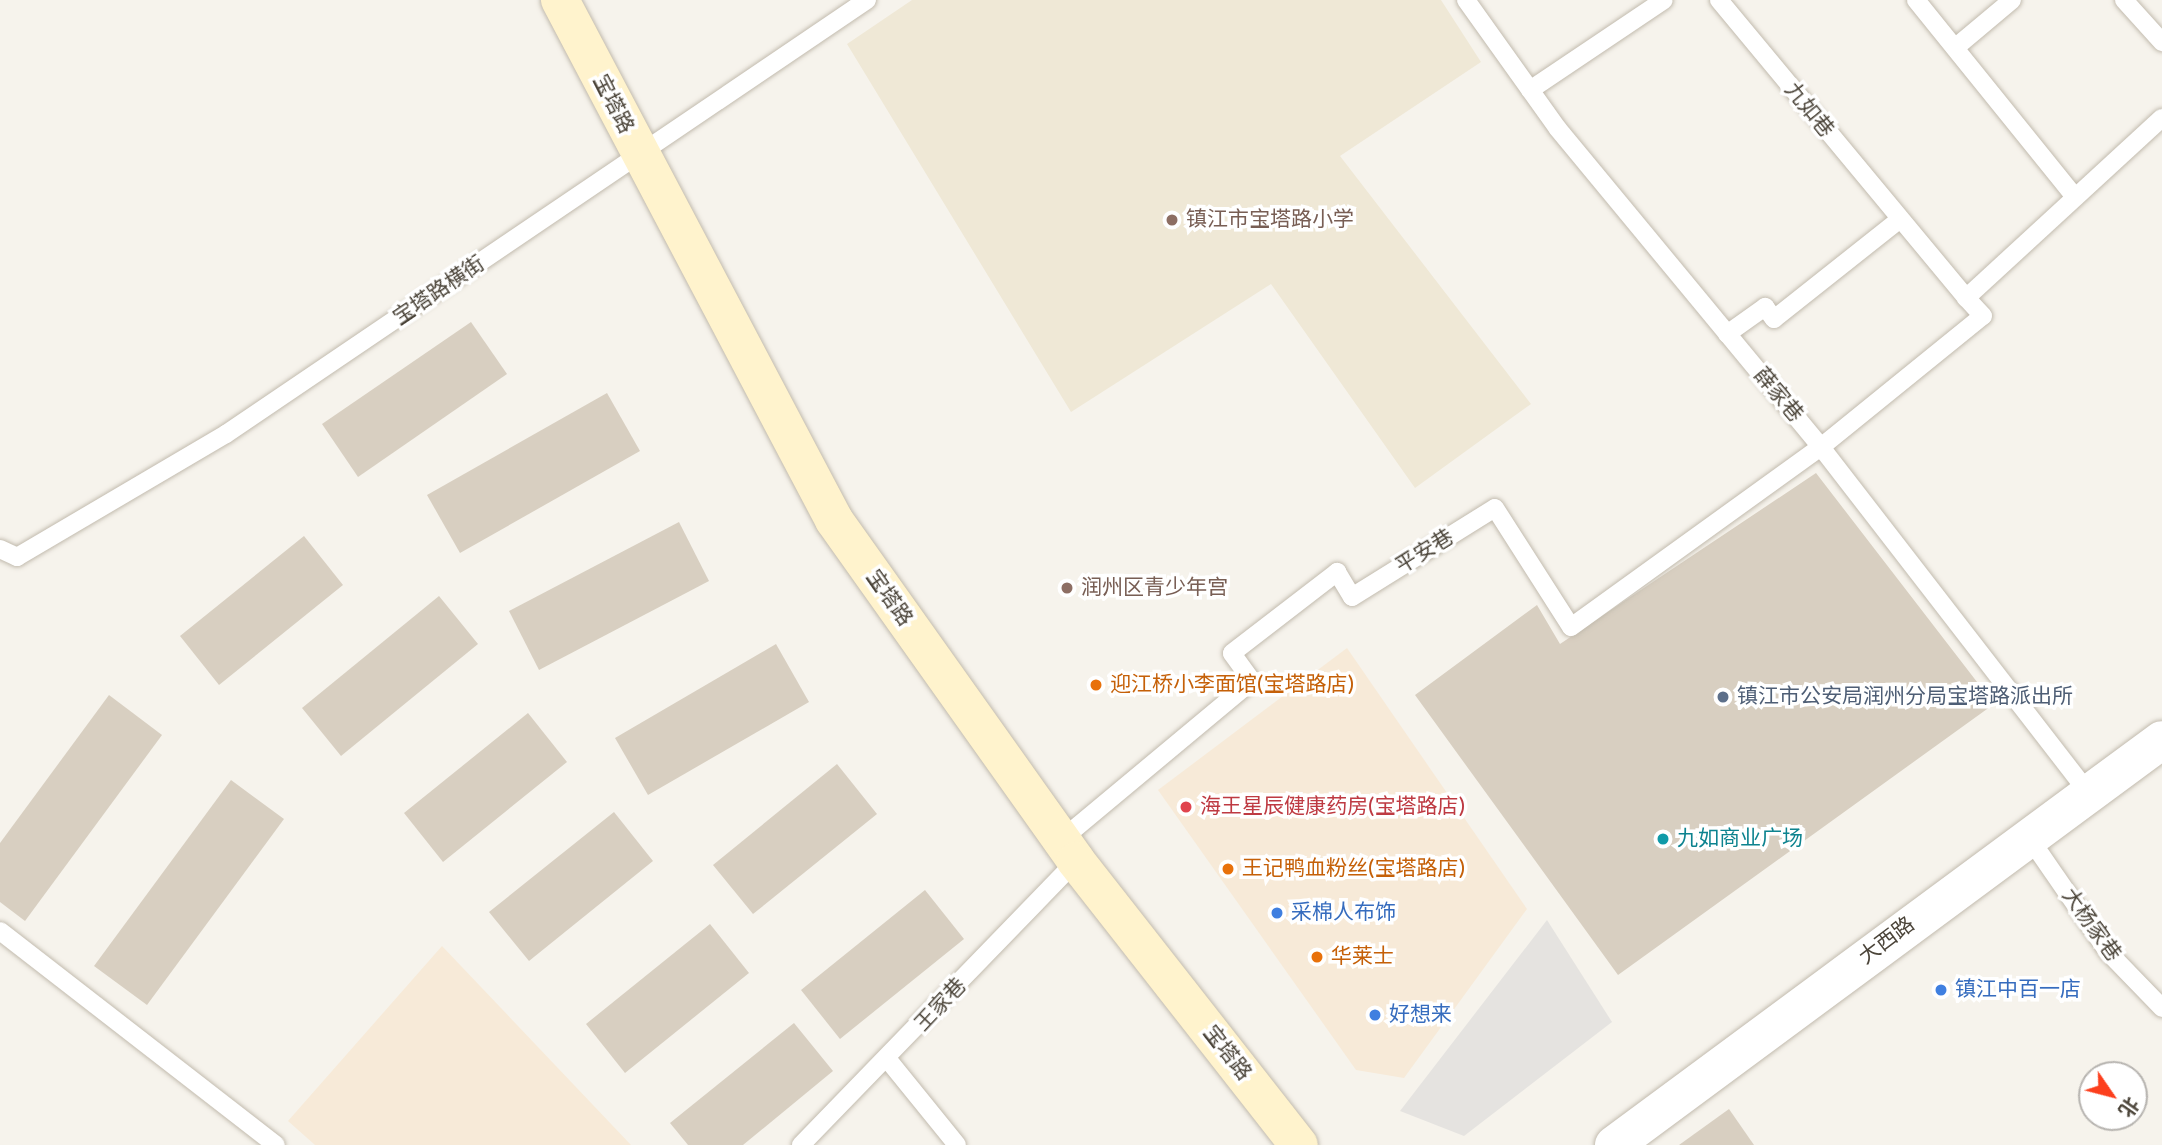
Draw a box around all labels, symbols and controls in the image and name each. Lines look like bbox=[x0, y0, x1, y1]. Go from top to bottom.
street label: 宝塔路 bbox=[587, 70, 639, 138]
street label: 九如巷 bbox=[1779, 78, 1839, 142]
place label: 镇江市宝塔路小学 bbox=[1186, 207, 1354, 233]
marker: 镇江市宝塔路小学 bbox=[1164, 212, 1180, 228]
street label: 宝塔路横街 bbox=[388, 251, 490, 331]
street label: 薛家巷 bbox=[1748, 363, 1808, 427]
street label: 平安巷 bbox=[1392, 525, 1458, 579]
street label: 宝塔路 bbox=[861, 565, 917, 631]
place label: 润州区青少年宫 bbox=[1081, 575, 1228, 601]
marker: 润州区青少年宫 bbox=[1059, 580, 1075, 596]
place label: 迎江桥小李面馆(宝塔路店) bbox=[1110, 672, 1354, 698]
marker: 迎江桥小李面馆(宝塔路店) bbox=[1088, 677, 1104, 693]
place label: 镇江市公安局润州分局宝塔路派出所 bbox=[1737, 684, 2073, 710]
marker: 镇江市公安局润州分局宝塔路派出所 bbox=[1715, 689, 1731, 705]
place label: 海王星辰健康药房(宝塔路店) bbox=[1200, 794, 1465, 820]
marker: 海王星辰健康药房(宝塔路店) bbox=[1178, 799, 1194, 815]
place label: 九如商业广场 bbox=[1677, 826, 1803, 852]
marker: 九如商业广场 bbox=[1655, 831, 1671, 847]
place label: 王记鸭血粉丝(宝塔路店) bbox=[1242, 856, 1465, 882]
marker: 王记鸭血粉丝(宝塔路店) bbox=[1220, 861, 1236, 877]
street label: 大杨家巷 bbox=[2056, 884, 2126, 966]
place label: 采棉人布饰 bbox=[1291, 900, 1396, 926]
marker: 采棉人布饰 bbox=[1269, 905, 1285, 921]
street label: 大西路 bbox=[1854, 912, 1920, 970]
place label: 华莱士 bbox=[1331, 944, 1394, 970]
marker: 华莱士 bbox=[1309, 949, 1325, 965]
street label: 王家巷 bbox=[910, 973, 972, 1037]
place label: 镇江中百一店 bbox=[1955, 977, 2081, 1003]
marker: 镇江中百一店 bbox=[1933, 982, 1949, 998]
place label: 好想来 bbox=[1389, 1002, 1452, 1028]
marker: 好想来 bbox=[1367, 1007, 1383, 1023]
street label: 宝塔路 bbox=[1198, 1020, 1256, 1086]
north arrow bbox=[2078, 1061, 2148, 1131]
text: 北 bbox=[2114, 1093, 2143, 1121]

